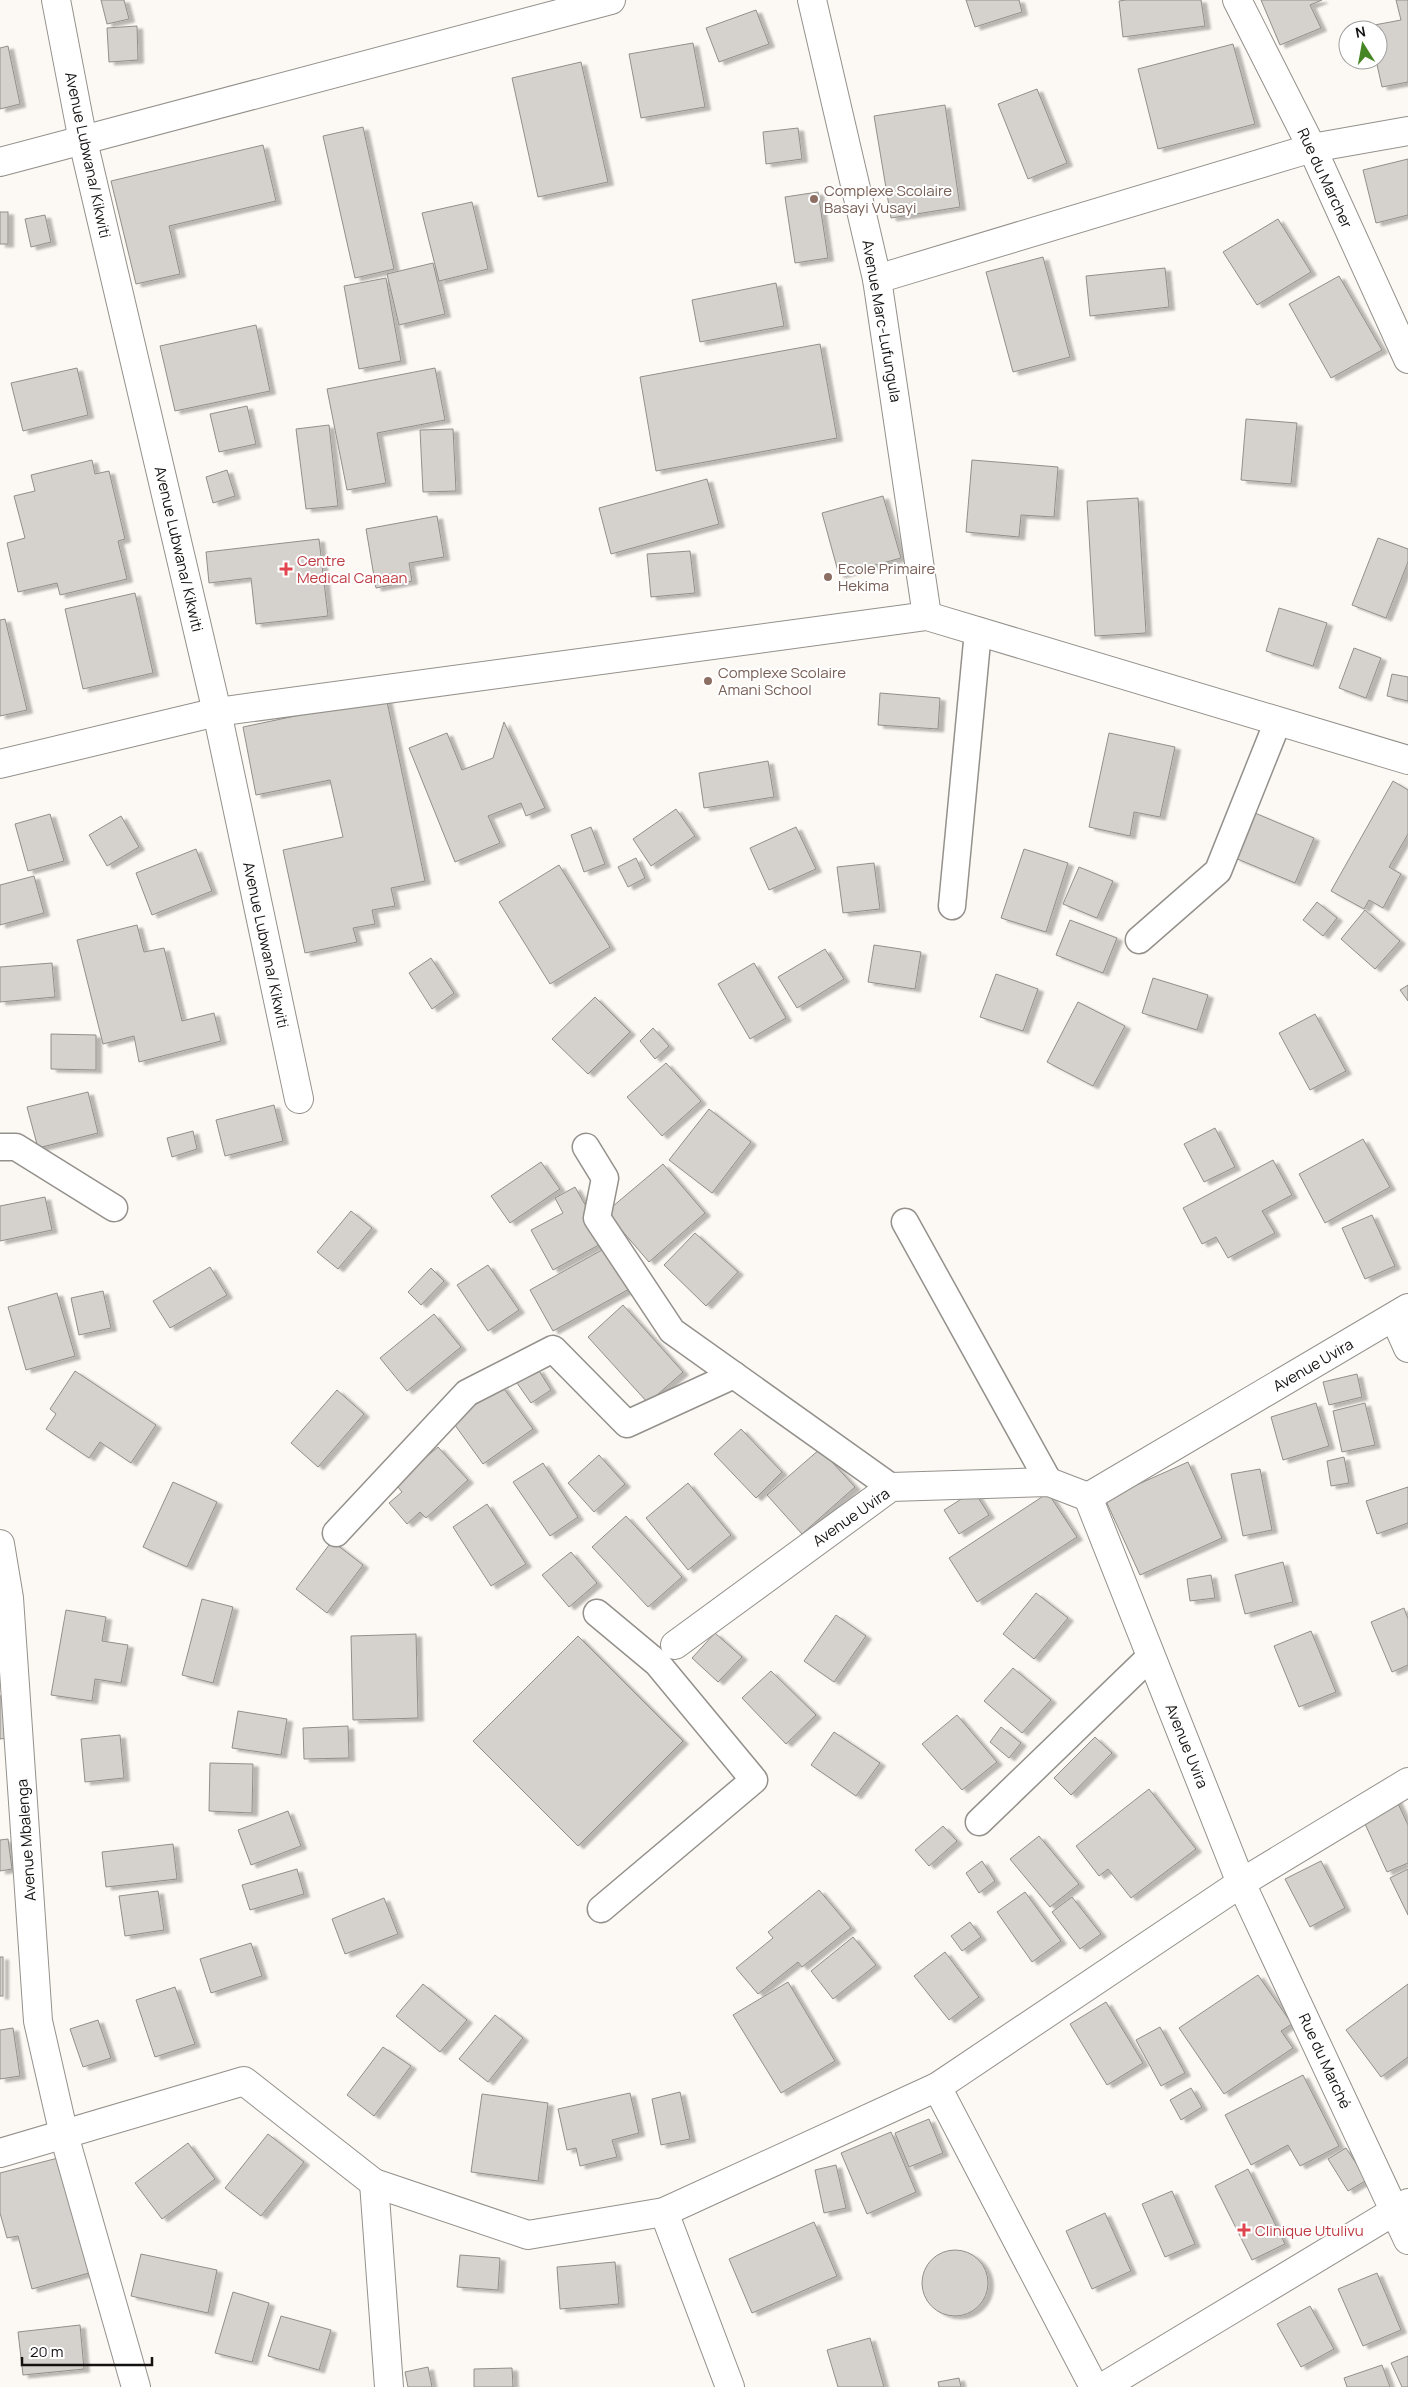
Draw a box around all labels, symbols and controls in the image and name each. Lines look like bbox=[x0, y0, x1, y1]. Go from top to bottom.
north arrow bbox=[1338, 20, 1388, 70]
text: N bbox=[1354, 21, 1367, 42]
street label: Avenue Lubwana/ Kikwiti bbox=[60, 70, 116, 240]
street label: Rue du Marcher bbox=[1293, 124, 1358, 232]
place label: Complexe Scolaire Basayi Vusayi bbox=[824, 180, 952, 218]
marker: Complexe Scolaire Basayi Vusayi bbox=[808, 193, 820, 205]
street label: Avenue Marc-Lufungula bbox=[857, 238, 907, 404]
street label: Avenue Lubwana/ Kikwiti bbox=[150, 464, 208, 634]
place label: Centre Medical Canaan bbox=[297, 550, 407, 588]
place label: Ecole Primaire Hekima bbox=[838, 558, 936, 596]
marker: Centre Medical Canaan bbox=[279, 562, 293, 576]
marker: Ecole Primaire Hekima bbox=[822, 571, 834, 583]
place label: Complexe Scolaire Amani School bbox=[718, 662, 846, 700]
marker: Complexe Scolaire Amani School bbox=[702, 675, 714, 687]
street label: Avenue Lubwana/ Kikwiti bbox=[238, 860, 294, 1030]
street label: Avenue Uvira bbox=[1269, 1334, 1357, 1396]
street label: Avenue Uvira bbox=[808, 1483, 894, 1551]
street label: Avenue Uvira bbox=[1161, 1701, 1213, 1791]
street label: Avenue Mbalenga bbox=[11, 1778, 41, 1902]
street label: Rue du Marché bbox=[1294, 2010, 1356, 2112]
place label: Clinique Utulivu bbox=[1255, 2220, 1364, 2241]
marker: Clinique Utulivu bbox=[1237, 2223, 1251, 2237]
scale bar bbox=[22, 2334, 152, 2366]
text: 20 m bbox=[30, 2341, 63, 2362]

